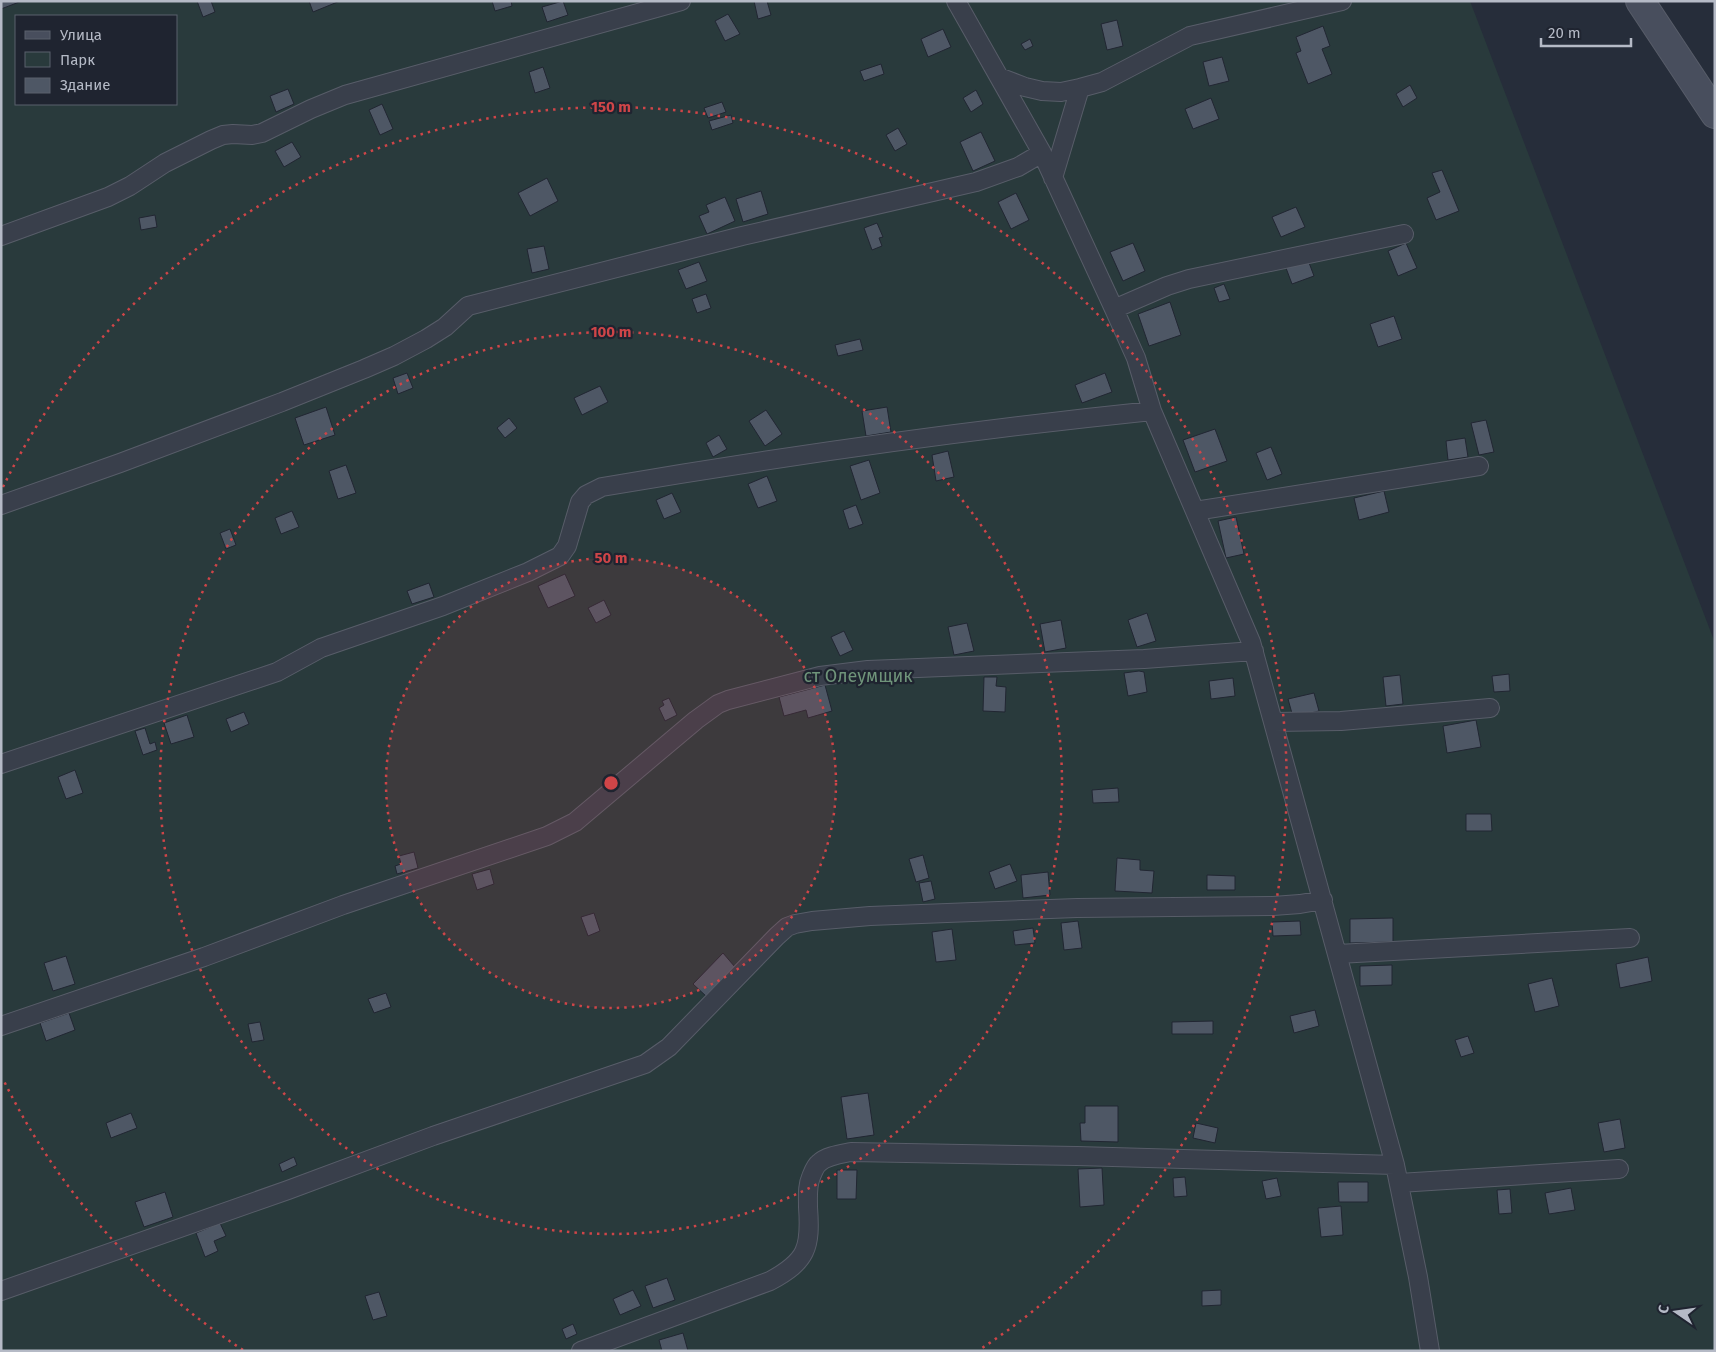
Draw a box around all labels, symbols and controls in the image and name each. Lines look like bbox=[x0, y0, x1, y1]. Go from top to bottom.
legend bbox=[15, 15, 178, 105]
scale bar bbox=[1541, 15, 1631, 47]
text: 20 m bbox=[1548, 24, 1581, 42]
text: Улица bbox=[60, 26, 102, 44]
text: Парк bbox=[60, 51, 95, 69]
text: Здание bbox=[60, 76, 110, 94]
text: 150 m bbox=[591, 98, 631, 116]
text: 100 m bbox=[591, 323, 631, 341]
text: 50 m bbox=[594, 549, 628, 567]
park label: ст Олеумщик bbox=[803, 665, 913, 687]
centre of rings bbox=[602, 774, 620, 792]
north arrow bbox=[1651, 1287, 1701, 1337]
text: С bbox=[1655, 1303, 1673, 1315]

